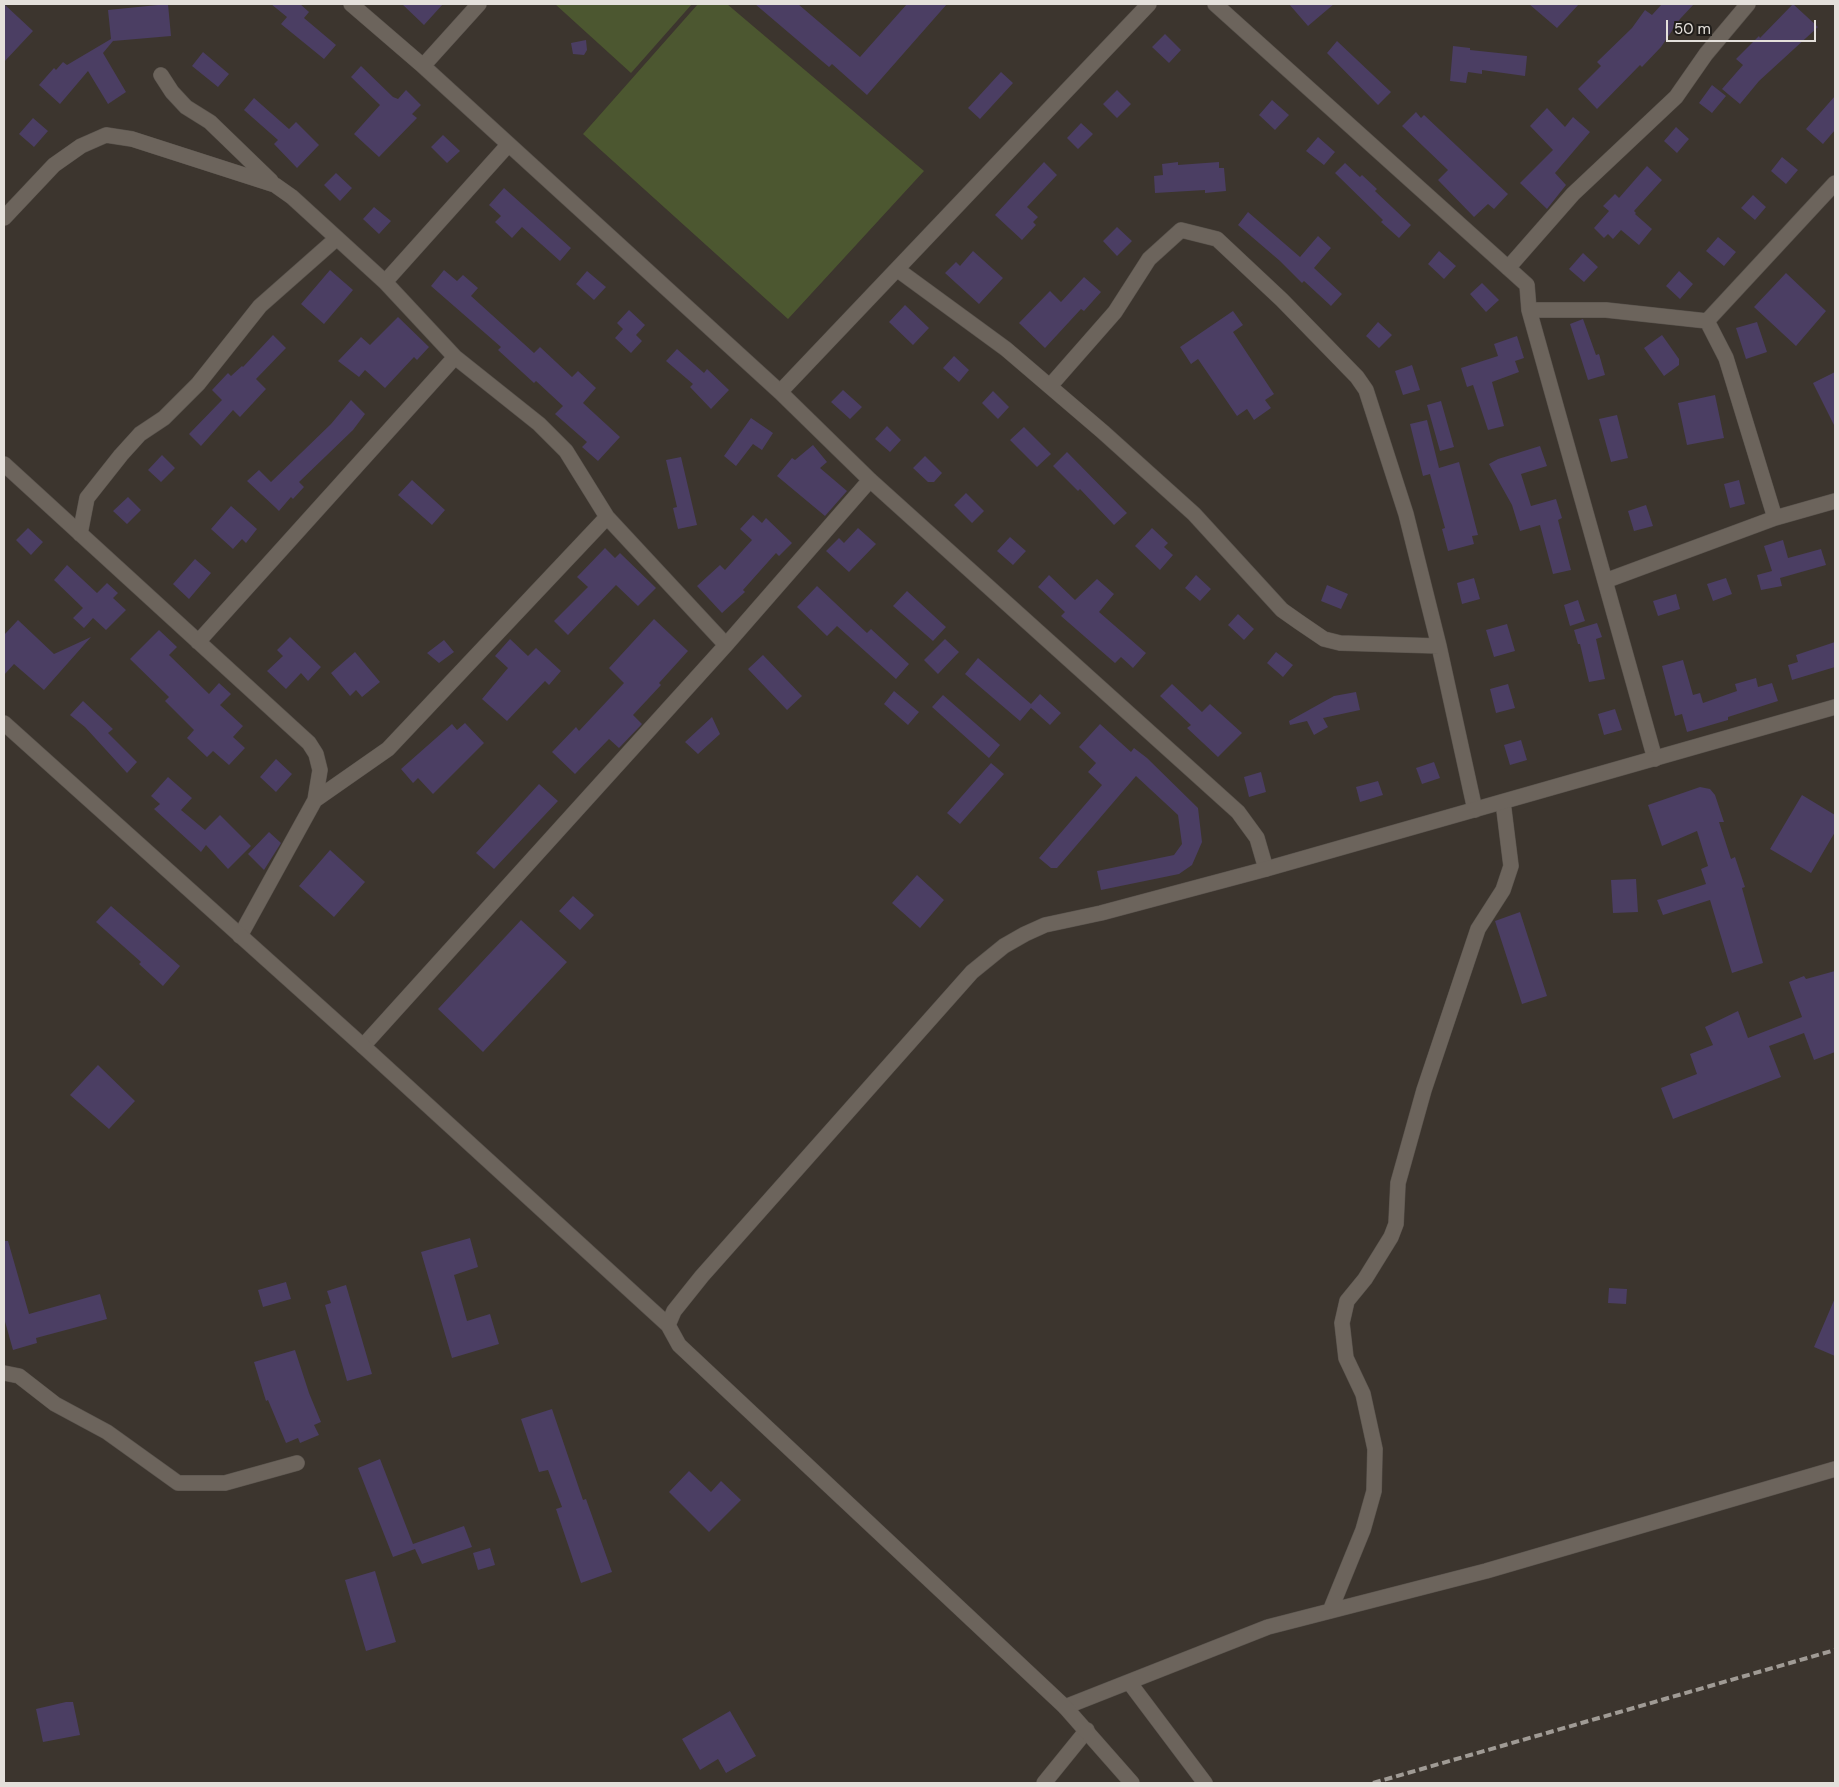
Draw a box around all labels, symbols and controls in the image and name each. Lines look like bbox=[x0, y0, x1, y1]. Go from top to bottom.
scale bar bbox=[1669, 10, 1819, 42]
text: 50 m bbox=[1674, 19, 1711, 39]

